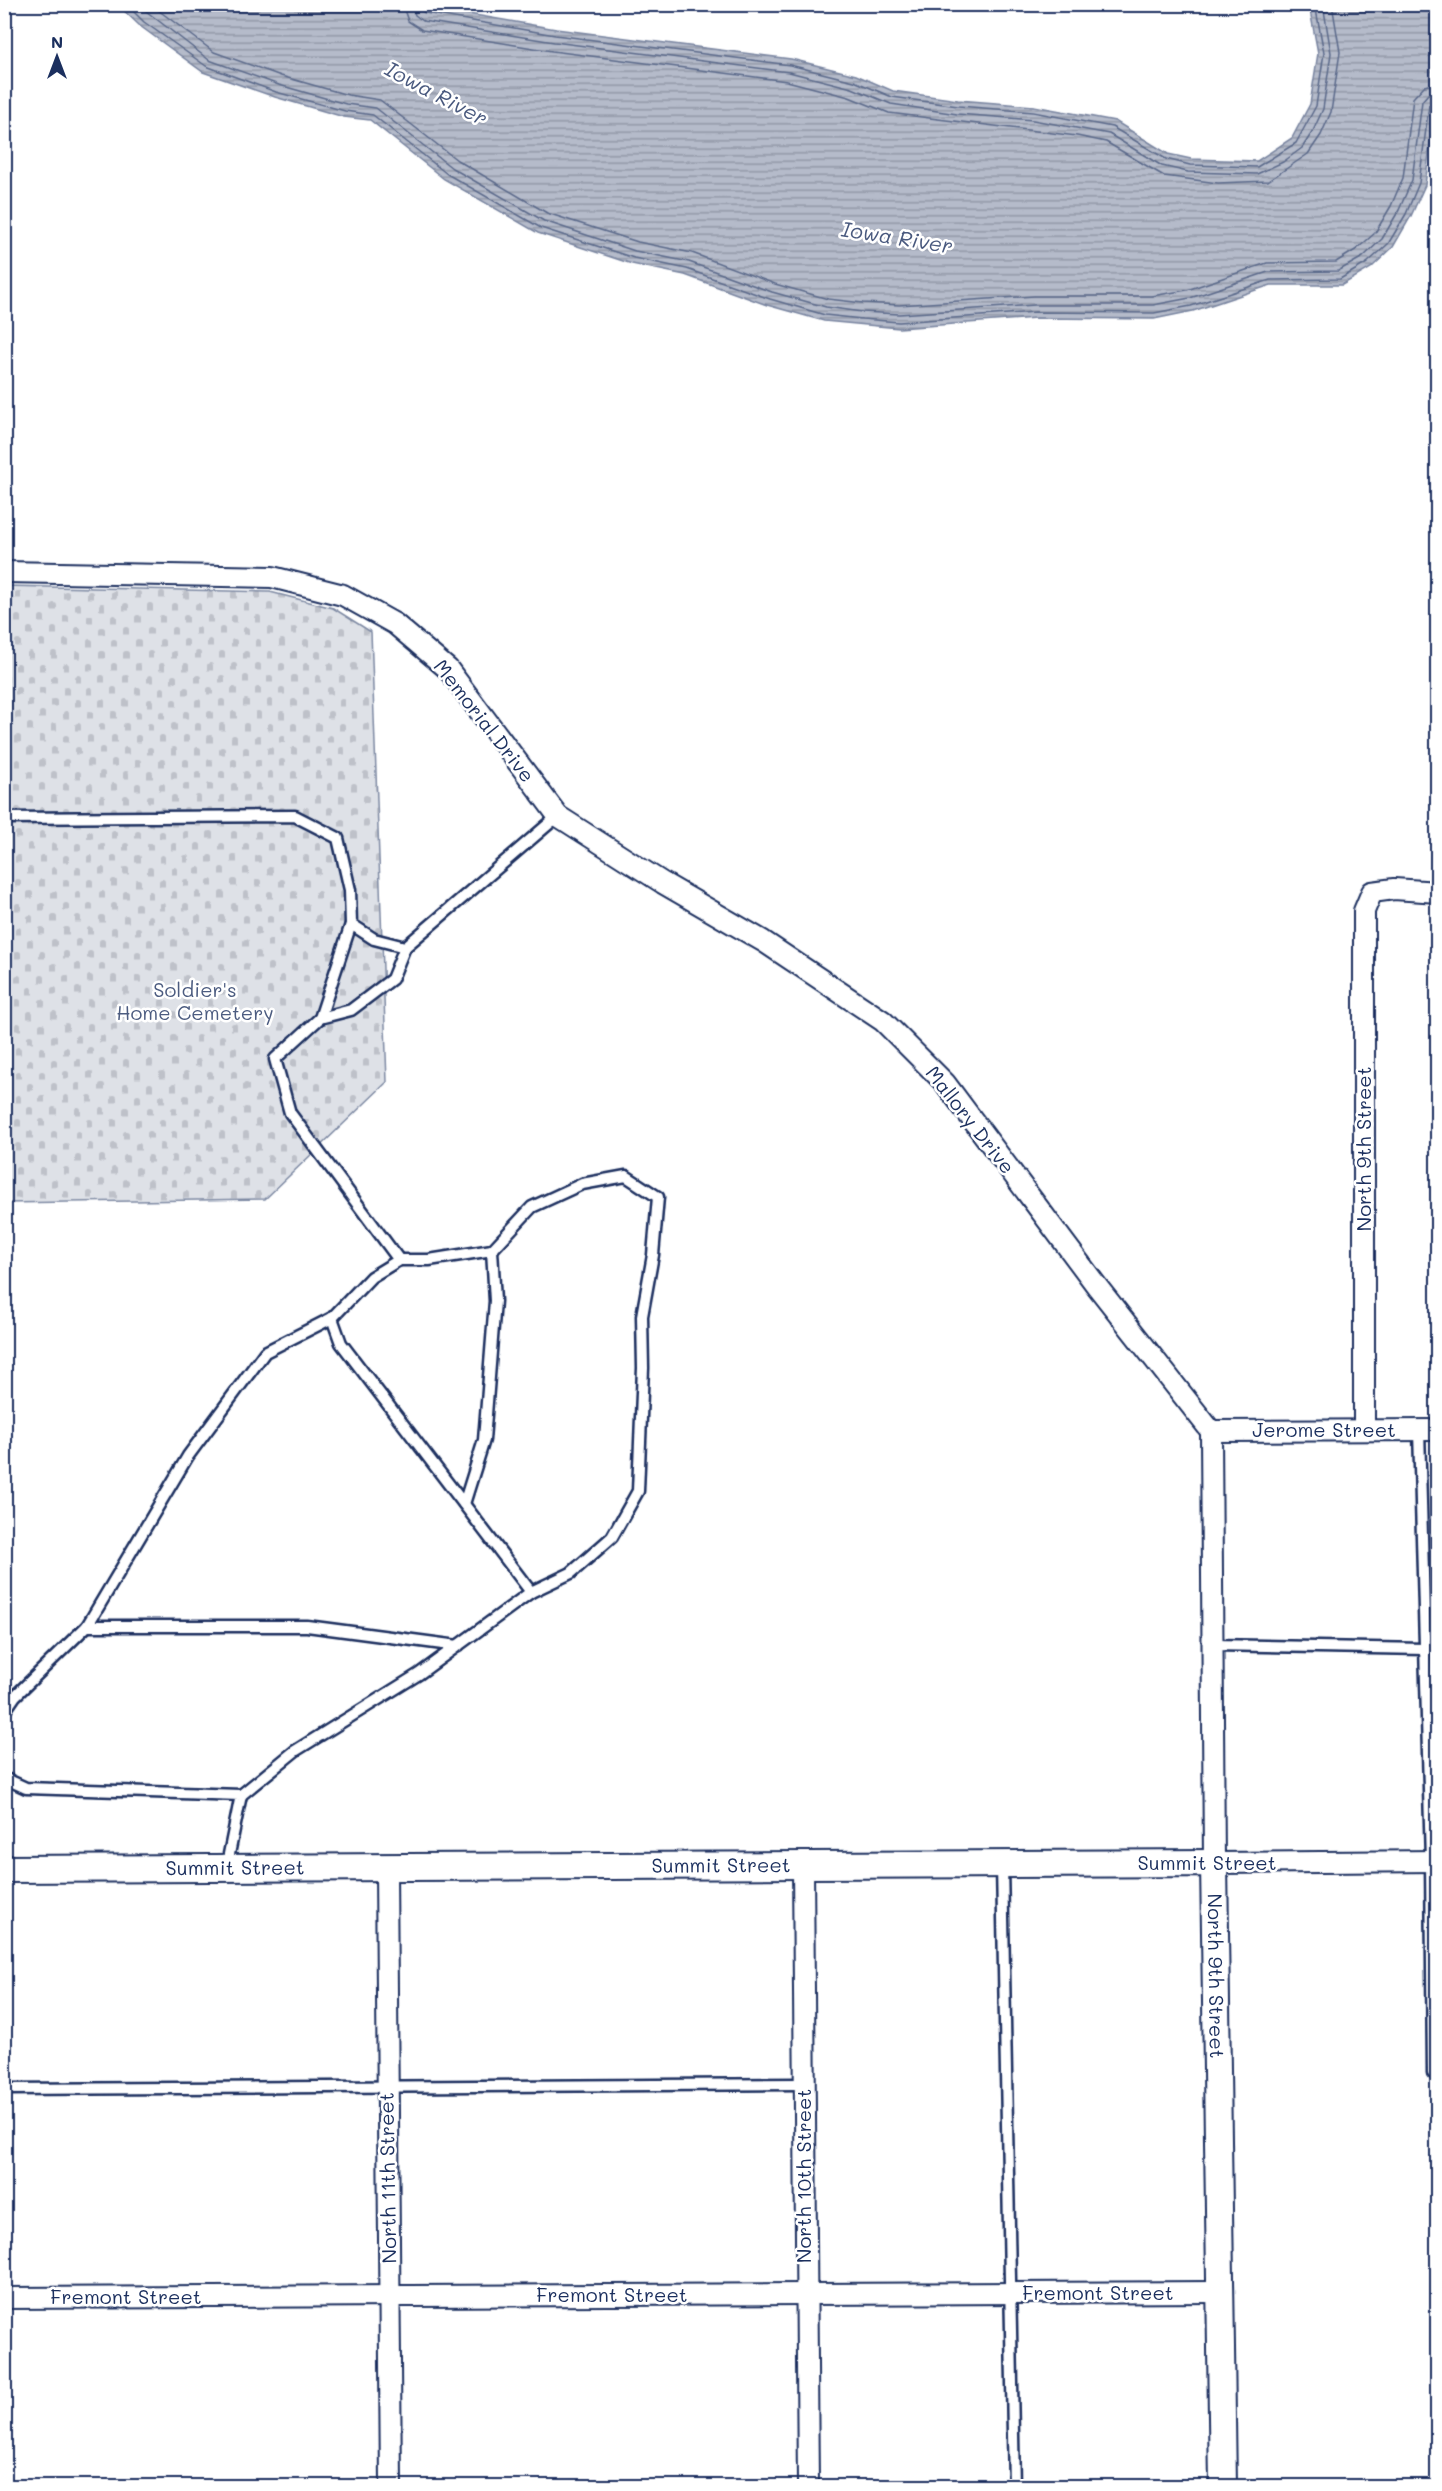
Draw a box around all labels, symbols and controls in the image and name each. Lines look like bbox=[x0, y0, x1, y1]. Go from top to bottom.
north arrow bbox=[27, 27, 87, 87]
text: N bbox=[51, 31, 63, 52]
water label: Iowa River bbox=[381, 54, 493, 131]
water label: Iowa River bbox=[840, 214, 955, 259]
street label: Memorial Drive bbox=[429, 654, 541, 787]
park label: Soldier's Home Cemetery bbox=[116, 976, 274, 1025]
street label: Mallory Drive bbox=[921, 1060, 1021, 1179]
street label: North 9th Street bbox=[1350, 1066, 1376, 1232]
street label: Jerome Street bbox=[1252, 1416, 1396, 1442]
street label: Summit Street bbox=[1137, 1849, 1277, 1875]
street label: Summit Street bbox=[651, 1851, 791, 1878]
street label: Summit Street bbox=[165, 1854, 305, 1880]
street label: North 9th Street bbox=[1202, 1893, 1231, 2059]
street label: North 10th Street bbox=[790, 2089, 816, 2263]
street label: North 11th Street bbox=[373, 2092, 401, 2264]
street label: Fremont Street bbox=[1022, 2279, 1174, 2305]
street label: Fremont Street bbox=[536, 2281, 688, 2307]
street label: Fremont Street bbox=[50, 2283, 202, 2309]

